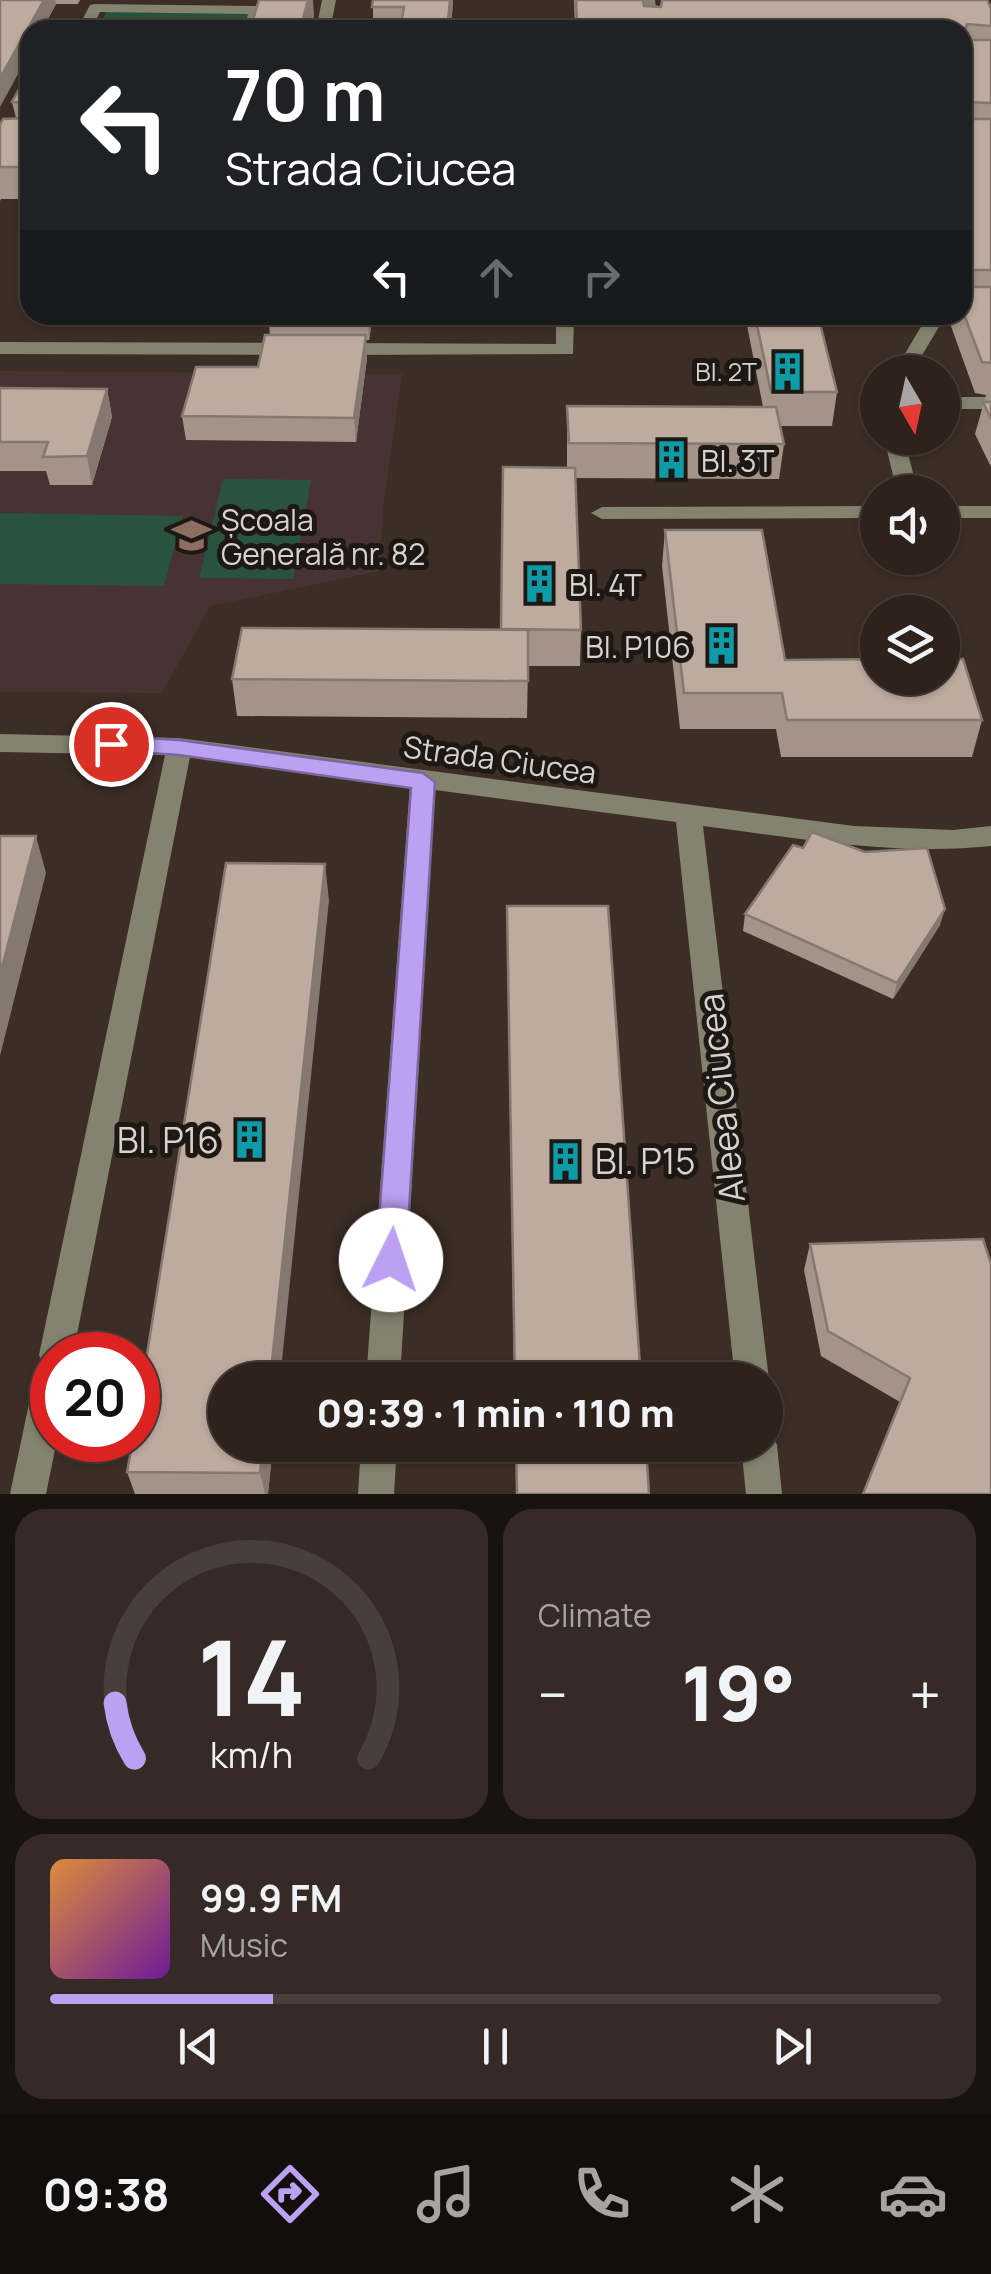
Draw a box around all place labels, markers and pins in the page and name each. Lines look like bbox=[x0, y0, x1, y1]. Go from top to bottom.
building icon: Bl. 2T bbox=[766, 350, 808, 392]
place label: Bl. 2T bbox=[695, 354, 757, 389]
building icon: Bl. 3T bbox=[650, 439, 692, 481]
place label: Bl. 3T bbox=[701, 440, 775, 481]
place label: Școala Generală nr. 82 bbox=[221, 499, 425, 574]
school or university icon: Școala Generală nr. 82 bbox=[170, 515, 212, 557]
building icon: Bl. 4T bbox=[518, 563, 560, 605]
place label: Bl. 4T bbox=[569, 564, 642, 605]
building icon: Bl. P106 bbox=[700, 625, 742, 667]
place label: Bl. P106 bbox=[585, 626, 691, 667]
pin bbox=[69, 702, 154, 787]
place label: Bl. P16 bbox=[117, 1116, 219, 1164]
building icon: Bl. P16 bbox=[228, 1119, 270, 1161]
place label: Bl. P15 bbox=[595, 1137, 696, 1185]
building icon: Bl. P15 bbox=[544, 1140, 586, 1182]

